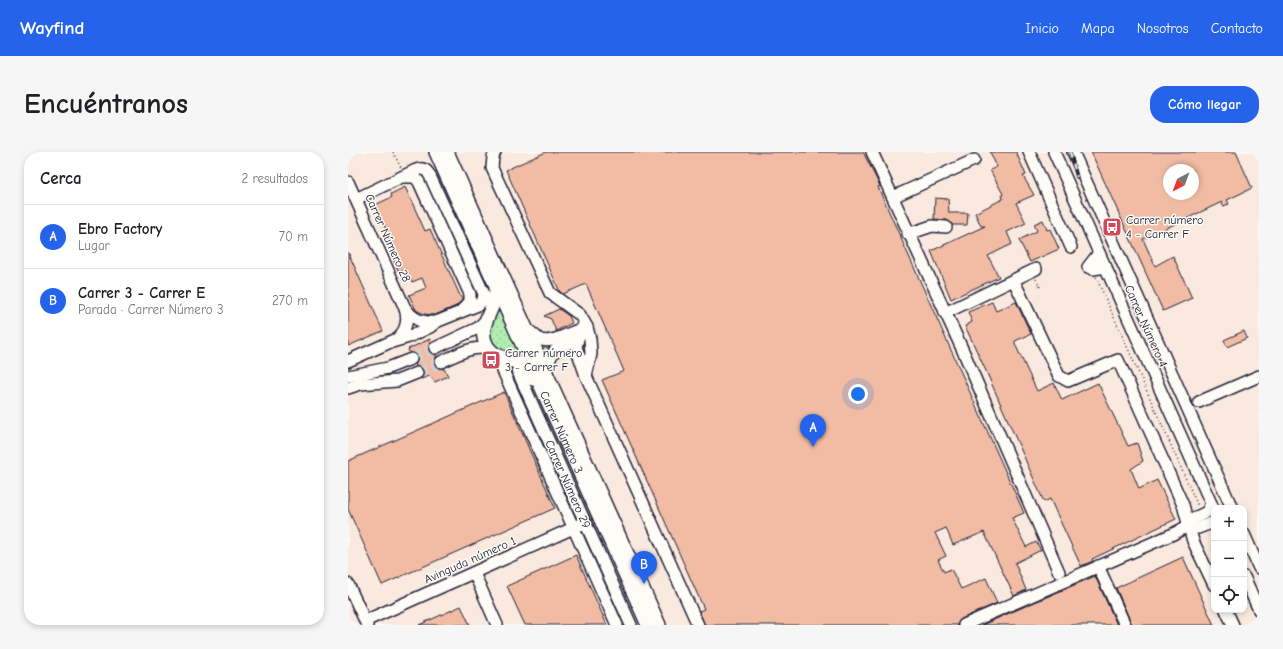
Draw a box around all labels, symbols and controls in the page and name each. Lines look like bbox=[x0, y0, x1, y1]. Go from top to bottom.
text: Wayfind bbox=[20, 17, 84, 39]
text: Inicio bbox=[1025, 20, 1059, 37]
text: Mapa bbox=[1081, 20, 1115, 37]
text: Nosotros bbox=[1137, 20, 1189, 37]
text: Contacto bbox=[1211, 20, 1263, 37]
button: Cómo llegar bbox=[1150, 86, 1259, 123]
text: Encuéntranos bbox=[24, 88, 188, 120]
north arrow bbox=[1163, 164, 1199, 200]
text: Cerca bbox=[40, 169, 82, 188]
text: 2 resultados bbox=[241, 171, 308, 186]
street label: Carrer Número 28 bbox=[362, 192, 414, 284]
place label: Carrer número 4 - Carrer F bbox=[1126, 213, 1203, 241]
bus stop icon: Carrer número 4 - Carrer F bbox=[1101, 216, 1123, 238]
text: Ebro Factory bbox=[78, 220, 162, 238]
text: A bbox=[49, 229, 57, 244]
text: 70 m bbox=[279, 229, 308, 244]
text: Lugar bbox=[78, 238, 110, 253]
street label: Carrer Número 4 bbox=[1122, 283, 1170, 369]
text: Carrer 3 - Carrer E bbox=[78, 284, 205, 302]
text: B bbox=[49, 293, 57, 308]
text: 270 m bbox=[272, 293, 308, 308]
text: Parada · Carrer Número 3 bbox=[78, 302, 224, 317]
place label: Carrer número 3 - Carrer F bbox=[505, 346, 582, 374]
bus stop icon: Carrer número 3 - Carrer F bbox=[480, 349, 502, 371]
your location bbox=[848, 384, 868, 404]
street label: Carrer Número 3 bbox=[537, 389, 586, 475]
pin: A bbox=[800, 414, 826, 447]
street label: Carrer Número 29 bbox=[542, 438, 594, 530]
map controls bbox=[1211, 505, 1247, 613]
button: + bbox=[1211, 505, 1247, 541]
street label: Avinguda número 1 bbox=[422, 533, 518, 586]
button: − bbox=[1211, 541, 1247, 577]
pin: B bbox=[631, 551, 657, 584]
button: locate bbox=[1211, 577, 1247, 613]

